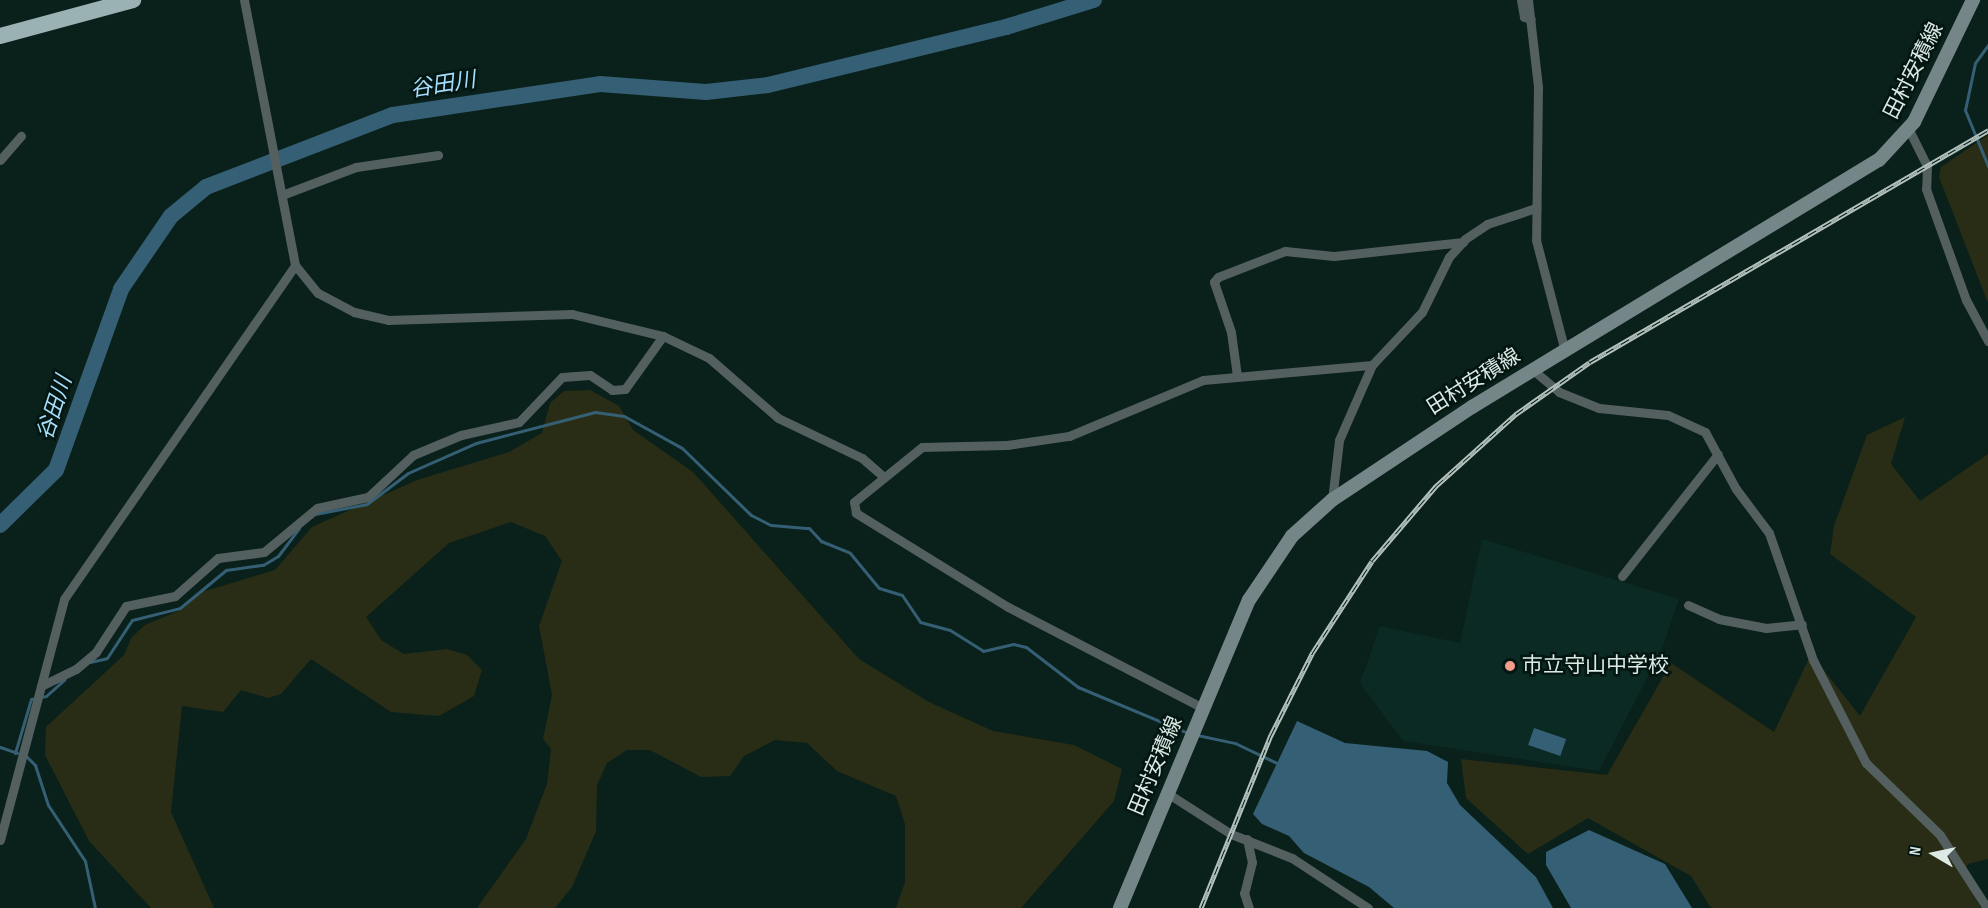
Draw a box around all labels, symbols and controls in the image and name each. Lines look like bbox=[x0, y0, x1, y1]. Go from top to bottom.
street label: 田村安積線 bbox=[1879, 19, 1949, 123]
water label: 谷田川 bbox=[408, 67, 478, 103]
street label: 田村安積線 bbox=[1423, 343, 1525, 421]
water label: 谷田川 bbox=[32, 373, 78, 443]
place label: 市立守山中学校 bbox=[1522, 653, 1669, 679]
marker: 市立守山中学校 bbox=[1503, 659, 1517, 673]
street label: 田村安積線 bbox=[1124, 713, 1188, 819]
north arrow bbox=[1904, 824, 1964, 884]
text: N bbox=[1906, 845, 1926, 857]

